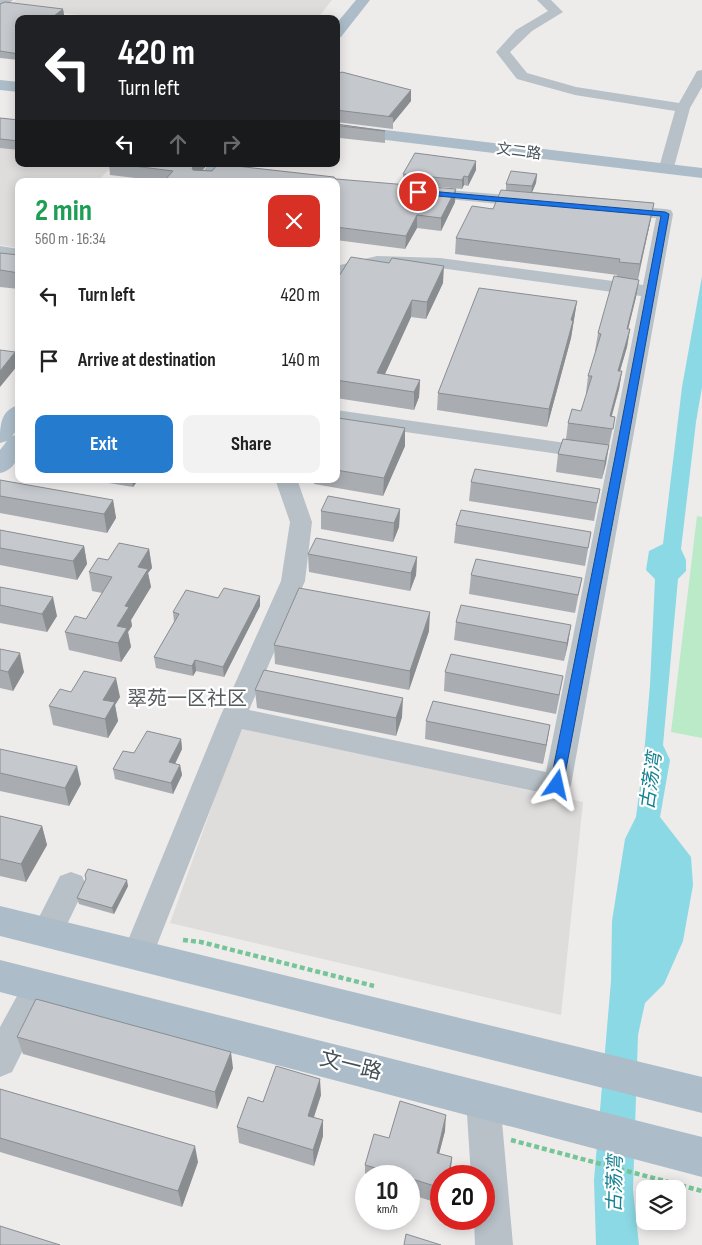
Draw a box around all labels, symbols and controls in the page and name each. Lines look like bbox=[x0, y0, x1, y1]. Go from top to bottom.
text: 420 m bbox=[118, 32, 195, 75]
icon: left bbox=[35, 35, 100, 100]
text: Turn left bbox=[118, 75, 180, 102]
icon: left bbox=[111, 130, 139, 158]
icon: ahead bbox=[164, 130, 192, 158]
icon: right bbox=[217, 130, 245, 158]
street label: 文二路 bbox=[495, 139, 542, 164]
pin bbox=[397, 171, 439, 213]
icon: arrive bbox=[404, 178, 432, 206]
text: 2 min bbox=[35, 193, 92, 229]
button: close bbox=[268, 195, 320, 247]
text: 560 m · 16:34 bbox=[35, 230, 106, 249]
icon: left bbox=[35, 282, 63, 310]
text: Turn left bbox=[78, 284, 135, 307]
text: 420 m bbox=[280, 284, 320, 307]
icon: arrive bbox=[35, 347, 63, 375]
text: Arrive at destination bbox=[78, 349, 216, 372]
text: 140 m bbox=[282, 349, 320, 372]
button: Exit bbox=[35, 415, 173, 473]
button: Share bbox=[183, 415, 320, 473]
district label: 翠苑一区社区 bbox=[127, 687, 247, 711]
water label: 古荡湾 bbox=[636, 748, 667, 811]
position arrow bbox=[530, 758, 582, 810]
street label: 文一路 bbox=[317, 1046, 384, 1085]
water label: 古荡湾 bbox=[604, 1152, 628, 1213]
speed limit sign: 20 bbox=[430, 1165, 495, 1230]
text: 10 bbox=[377, 1176, 398, 1207]
map controls bbox=[636, 1180, 686, 1230]
button: layers bbox=[636, 1180, 686, 1230]
text: km/h bbox=[377, 1202, 398, 1217]

